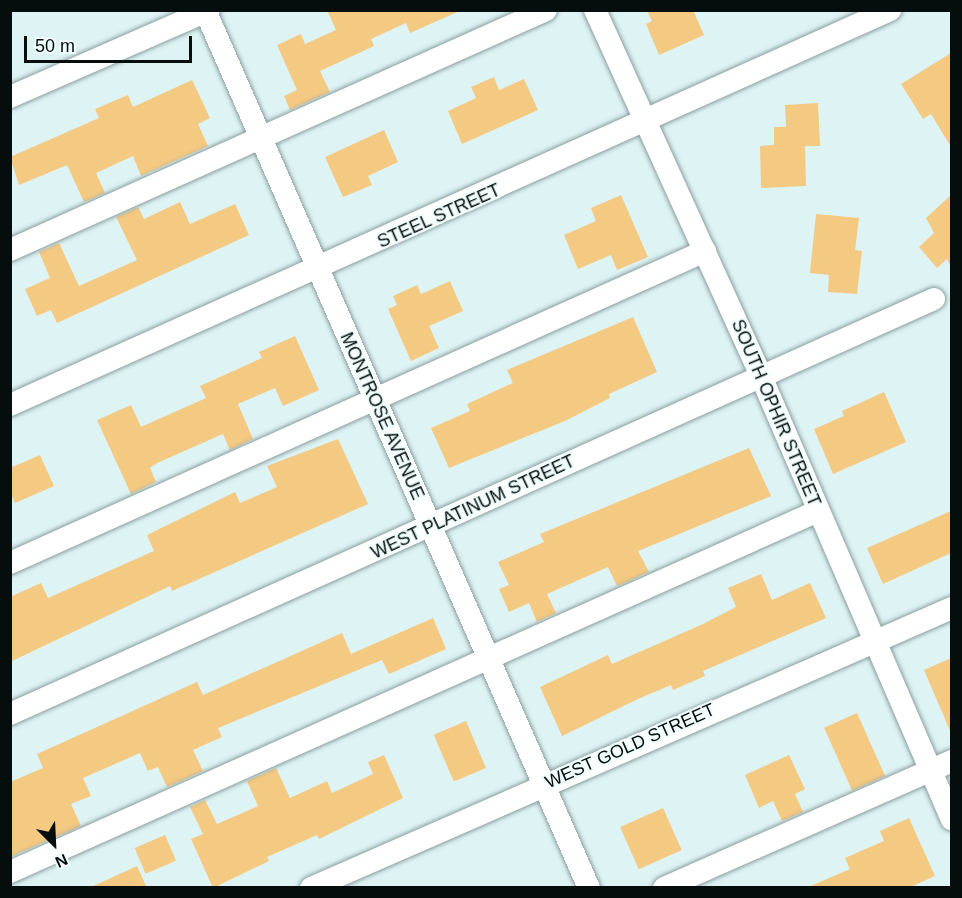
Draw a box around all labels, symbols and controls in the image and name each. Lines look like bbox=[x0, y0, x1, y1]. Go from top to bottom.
scale bar bbox=[27, 24, 195, 62]
text: 50 m bbox=[35, 36, 75, 56]
street label: STEEL STREET bbox=[374, 179, 504, 253]
street label: SOUTH OPHIR STREET bbox=[727, 316, 825, 510]
street label: MONTROSE AVENUE bbox=[335, 329, 429, 503]
street label: WEST PLATINUM STREET bbox=[368, 450, 578, 564]
street label: WEST GOLD STREET bbox=[542, 699, 718, 793]
north arrow bbox=[24, 814, 84, 874]
text: N bbox=[53, 851, 70, 871]

